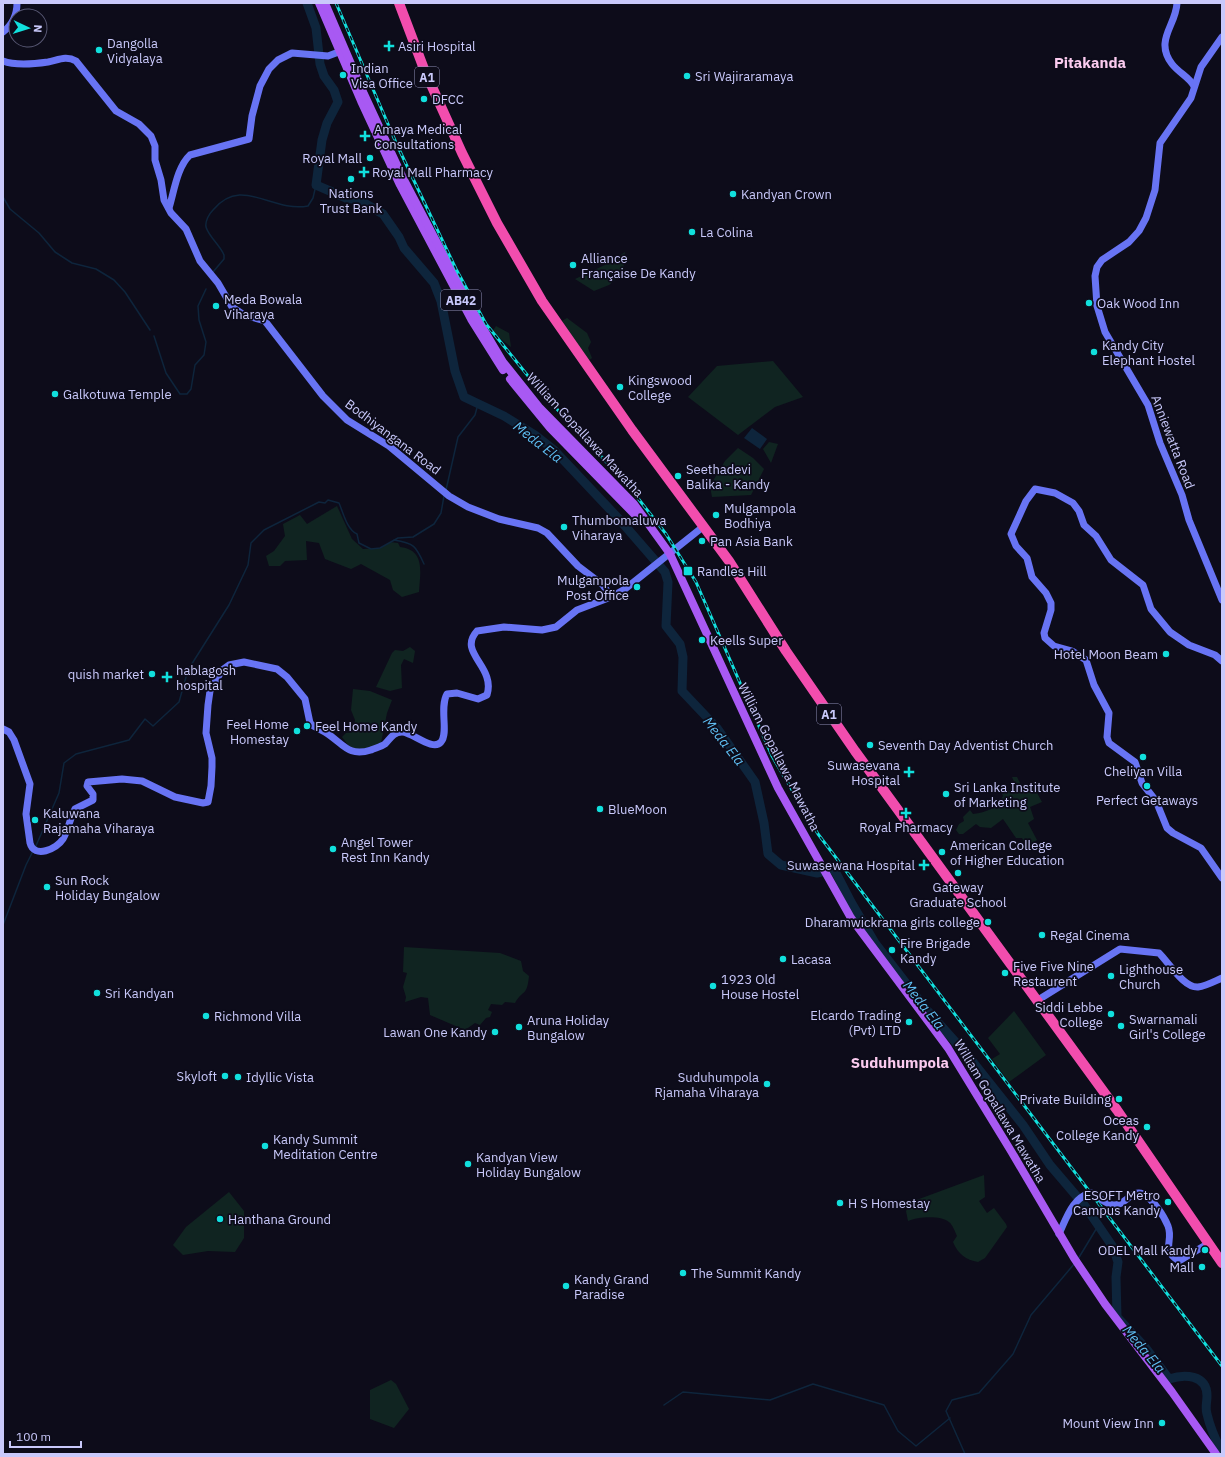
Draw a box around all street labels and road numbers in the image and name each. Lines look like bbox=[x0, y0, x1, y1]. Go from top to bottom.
road number: A1 bbox=[415, 67, 439, 87]
road number: AB42 bbox=[441, 290, 481, 310]
street label: William Gopallawa Mawatha bbox=[523, 369, 647, 501]
street label: Anniewatta Road bbox=[1147, 393, 1199, 491]
street label: Bodhiyangana Road bbox=[342, 395, 444, 479]
street label: William Gopallawa Mawatha bbox=[734, 680, 824, 834]
road number: A1 bbox=[817, 704, 841, 724]
street label: William Gopallawa Mawatha bbox=[950, 1036, 1050, 1186]

